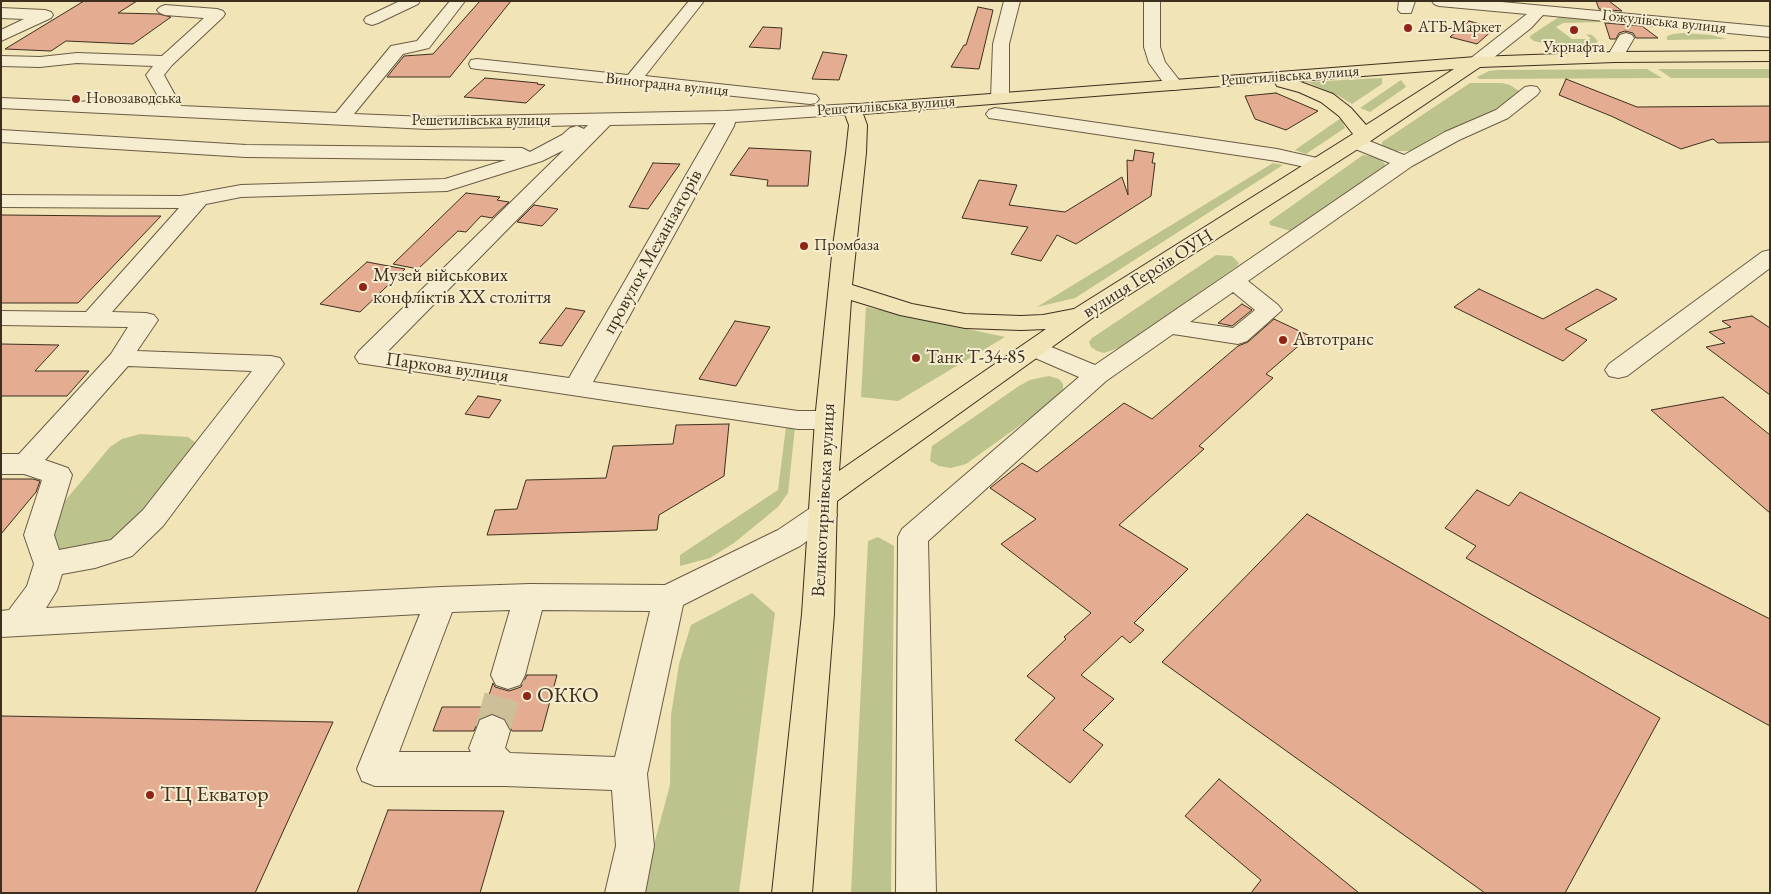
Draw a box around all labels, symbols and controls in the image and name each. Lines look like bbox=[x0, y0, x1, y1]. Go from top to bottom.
street label: Гожулівська вулиця bbox=[1601, 6, 1727, 38]
place label: АТБ-Маркет bbox=[1418, 18, 1501, 38]
marker: АТБ-Маркет bbox=[1402, 22, 1414, 34]
marker: Укрнафта bbox=[1568, 24, 1580, 36]
place label: Укрнафта bbox=[1543, 38, 1605, 58]
street label: Решетилівська вулиця bbox=[1220, 62, 1360, 90]
street label: Виноградна вулиця bbox=[604, 69, 730, 101]
place label: Новозаводська bbox=[86, 89, 182, 109]
street label: Решетилівська вулиця bbox=[816, 92, 956, 120]
marker: Новозаводська bbox=[70, 93, 82, 105]
street label: Решетилівська вулиця bbox=[411, 111, 551, 131]
street label: провулок Механізаторів bbox=[598, 166, 708, 338]
street label: вулиця Героїв ОУН bbox=[1078, 225, 1218, 323]
place label: Промбаза bbox=[814, 236, 879, 256]
marker: Промбаза bbox=[798, 240, 810, 252]
place label: Музей військових конфліктів ХХ століття bbox=[373, 265, 551, 309]
marker: Музей військових конфліктів ХХ століття bbox=[357, 281, 369, 293]
place label: Автотранс bbox=[1293, 329, 1374, 351]
marker: Автотранс bbox=[1277, 334, 1289, 346]
place label: Танк Т-34-85 bbox=[926, 347, 1026, 369]
street label: Паркова вулиця bbox=[384, 348, 510, 388]
marker: Танк Т-34-85 bbox=[910, 352, 922, 364]
street label: Великотирнівська вулиця bbox=[808, 402, 840, 598]
place label: ОККО bbox=[537, 683, 599, 709]
marker: ОККО bbox=[521, 690, 533, 702]
place label: ТЦ Екватор bbox=[160, 782, 269, 808]
marker: ТЦ Екватор bbox=[144, 789, 156, 801]

